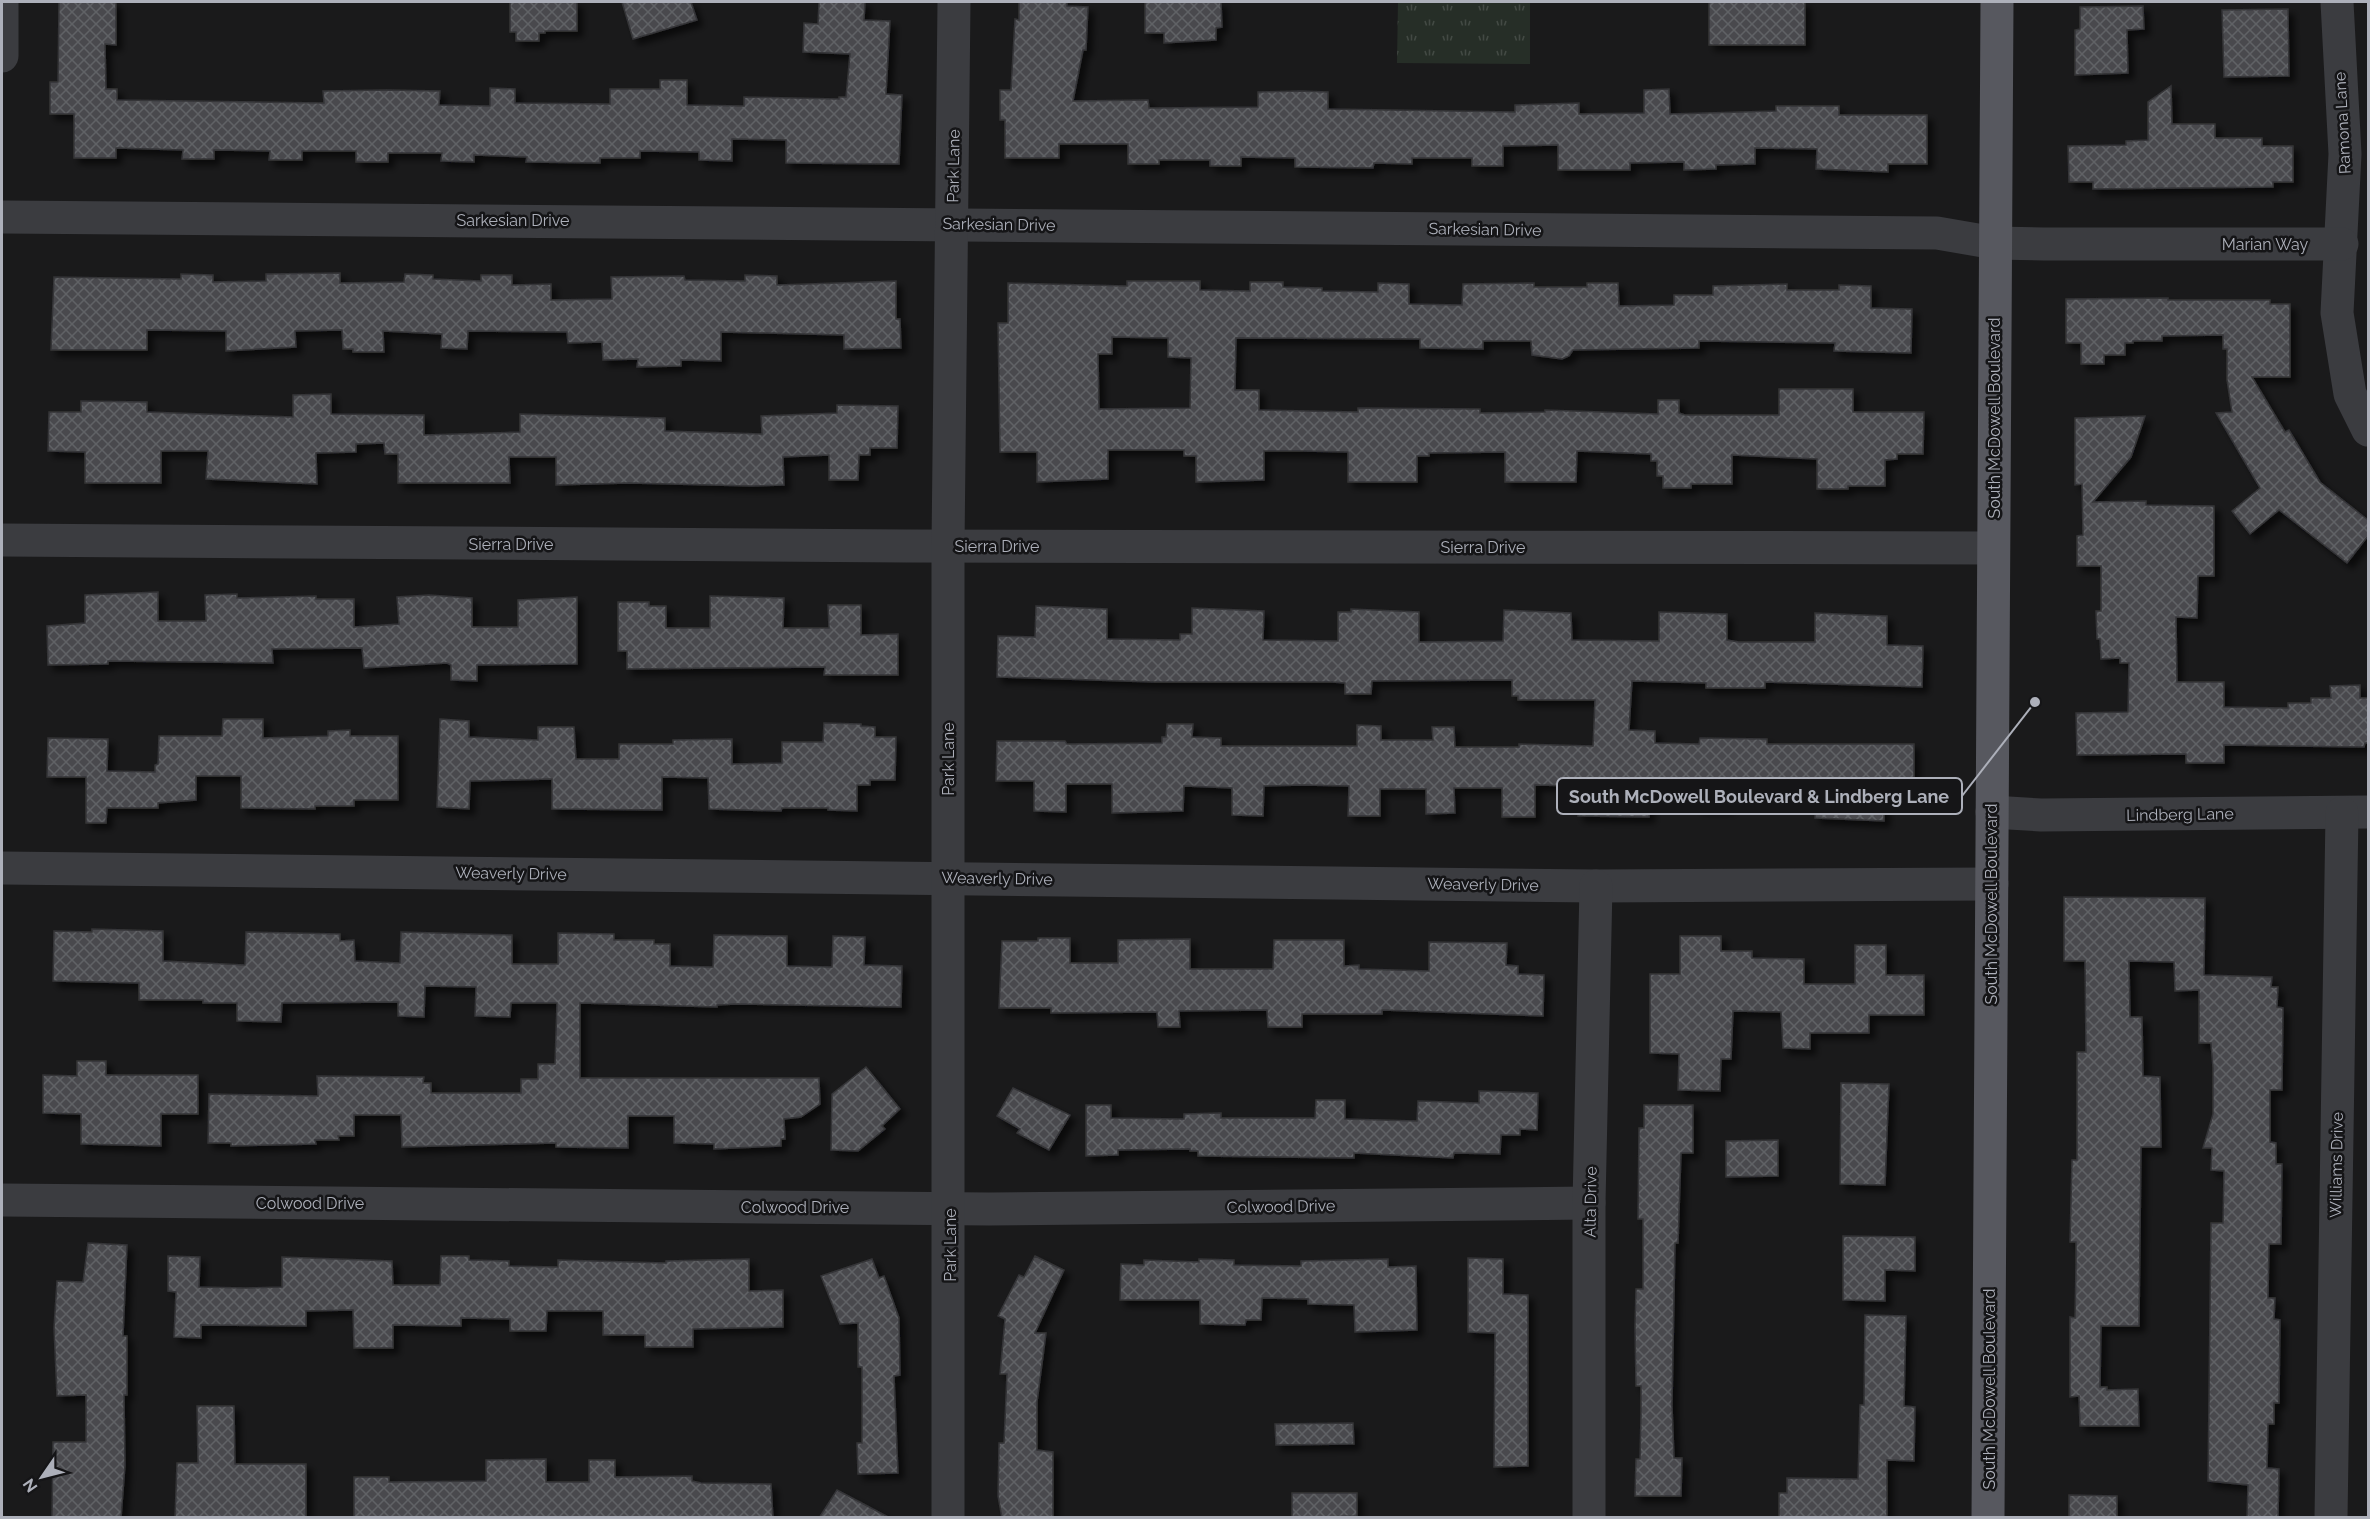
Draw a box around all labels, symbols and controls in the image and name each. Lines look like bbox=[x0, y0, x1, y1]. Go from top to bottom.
street label: Ramona Lane bbox=[2330, 71, 2355, 174]
street label: Park Lane bbox=[943, 129, 964, 203]
street label: Sarkesian Drive bbox=[456, 211, 570, 230]
street label: Sarkesian Drive bbox=[942, 214, 1056, 235]
street label: Sarkesian Drive bbox=[1428, 219, 1542, 240]
street label: Marian Way bbox=[2222, 235, 2309, 254]
street label: South McDowell Boulevard bbox=[1985, 318, 2004, 518]
street label: Sierra Drive bbox=[469, 535, 553, 554]
street label: Sierra Drive bbox=[955, 537, 1039, 556]
street label: Sierra Drive bbox=[1441, 538, 1525, 557]
street label: Park Lane bbox=[939, 722, 958, 796]
callout: South McDowell Boulevard & Lindberg Lane bbox=[1557, 778, 1962, 814]
text: South McDowell Boulevard & Lindberg Lane bbox=[1569, 786, 1949, 807]
street label: South McDowell Boulevard bbox=[1982, 804, 2001, 1004]
street label: Lindberg Lane bbox=[2126, 804, 2234, 825]
street label: Weaverly Drive bbox=[455, 863, 567, 884]
street label: Weaverly Drive bbox=[941, 868, 1053, 889]
street label: Weaverly Drive bbox=[1427, 874, 1539, 895]
street label: Williams Drive bbox=[2326, 1112, 2347, 1218]
street label: Alta Drive bbox=[1580, 1166, 1601, 1238]
street label: Colwood Drive bbox=[256, 1194, 364, 1213]
street label: Colwood Drive bbox=[1227, 1196, 1335, 1217]
street label: Colwood Drive bbox=[741, 1198, 849, 1217]
street label: Park Lane bbox=[941, 1208, 960, 1282]
street label: South McDowell Boulevard bbox=[1980, 1289, 1999, 1489]
north arrow bbox=[12, 1447, 72, 1507]
text: N bbox=[19, 1475, 41, 1496]

